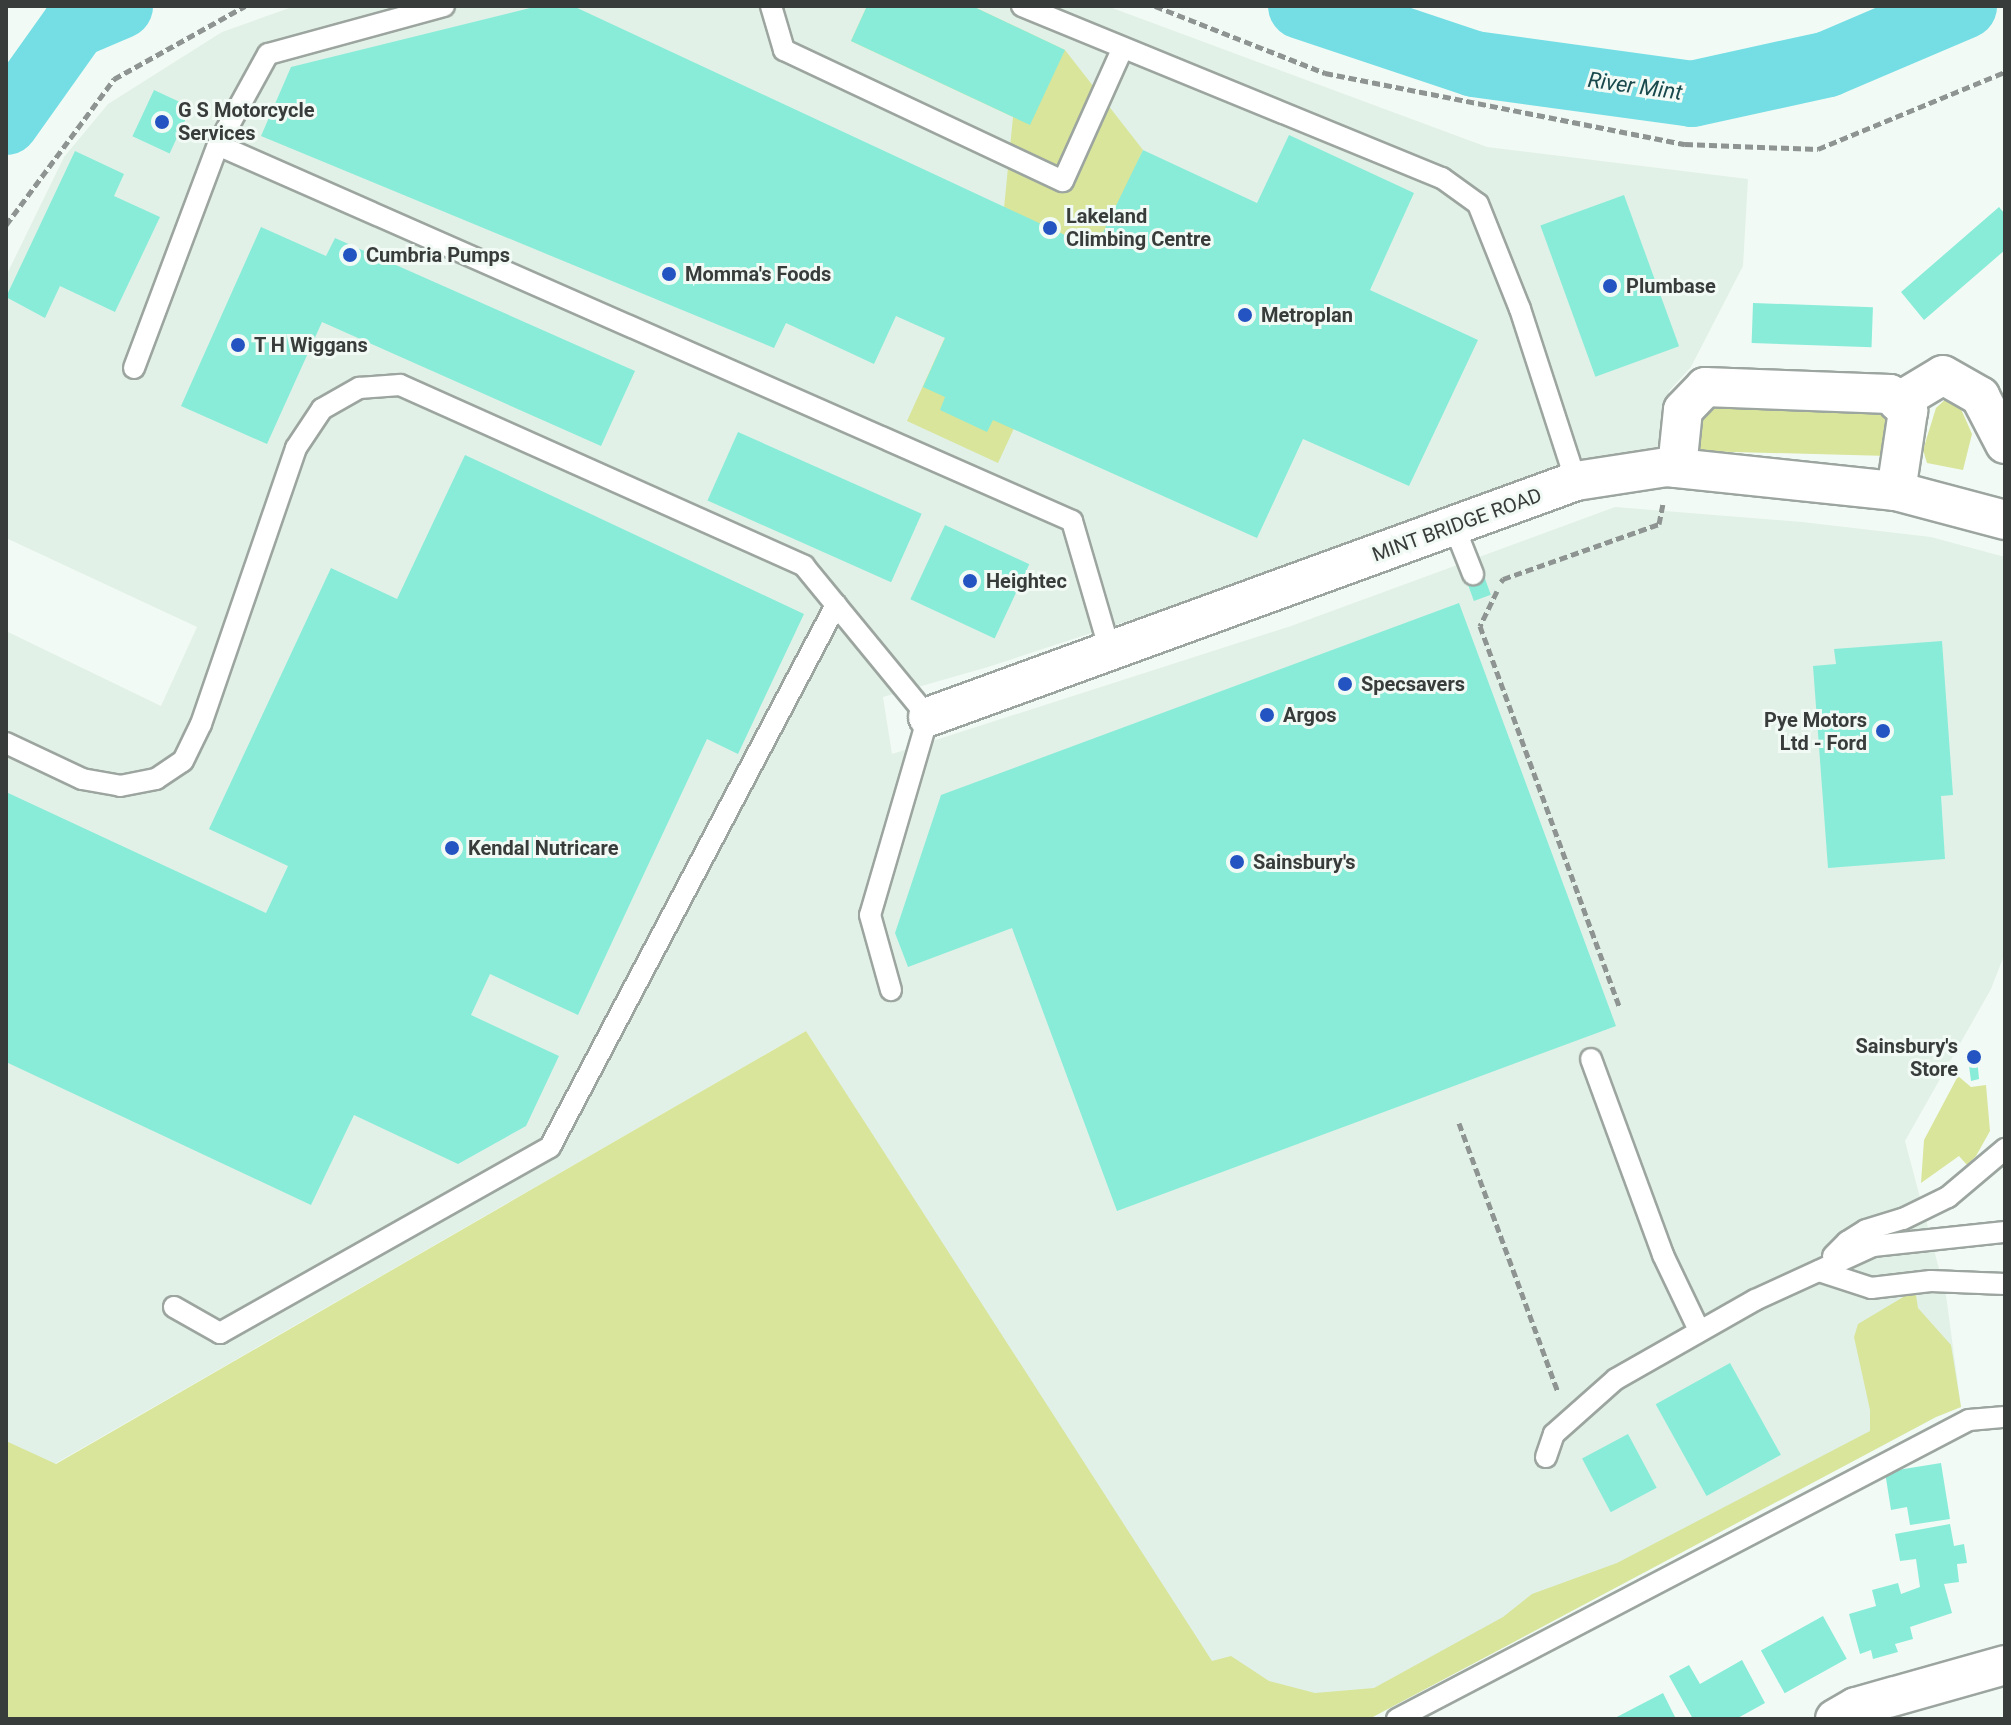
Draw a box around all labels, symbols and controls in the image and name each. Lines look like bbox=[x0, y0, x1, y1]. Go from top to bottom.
water label: River Mint bbox=[1586, 66, 1684, 106]
place label: G S Motorcycle Services bbox=[178, 98, 314, 145]
marker: G S Motorcycle Services bbox=[153, 113, 171, 131]
place label: Lakeland Climbing Centre bbox=[1066, 204, 1211, 251]
marker: Lakeland Climbing Centre bbox=[1041, 219, 1059, 237]
place label: Cumbria Pumps bbox=[366, 243, 510, 267]
marker: Cumbria Pumps bbox=[341, 246, 359, 264]
place label: Momma's Foods bbox=[685, 262, 831, 286]
marker: Momma's Foods bbox=[660, 265, 678, 283]
place label: Plumbase bbox=[1626, 274, 1716, 298]
marker: Plumbase bbox=[1601, 277, 1619, 295]
place label: Metroplan bbox=[1261, 303, 1353, 327]
marker: Metroplan bbox=[1236, 306, 1254, 324]
place label: T H Wiggans bbox=[254, 333, 368, 357]
marker: T H Wiggans bbox=[229, 336, 247, 354]
street label: MINT BRIDGE ROAD bbox=[1369, 483, 1545, 567]
place label: Heightec bbox=[986, 569, 1067, 593]
marker: Heightec bbox=[961, 572, 979, 590]
place label: Specsavers bbox=[1361, 672, 1465, 696]
marker: Specsavers bbox=[1336, 675, 1354, 693]
place label: Argos bbox=[1283, 703, 1337, 727]
marker: Argos bbox=[1258, 706, 1276, 724]
place label: Pye Motors Ltd - Ford bbox=[1764, 708, 1867, 755]
marker: Pye Motors Ltd - Ford bbox=[1874, 722, 1892, 740]
place label: Kendal Nutricare bbox=[468, 836, 618, 860]
marker: Kendal Nutricare bbox=[443, 839, 461, 857]
place label: Sainsbury's bbox=[1253, 850, 1356, 874]
marker: Sainsbury's bbox=[1228, 853, 1246, 871]
place label: Sainsbury's Store bbox=[1855, 1034, 1958, 1081]
marker: Sainsbury's Store bbox=[1965, 1048, 1983, 1066]

